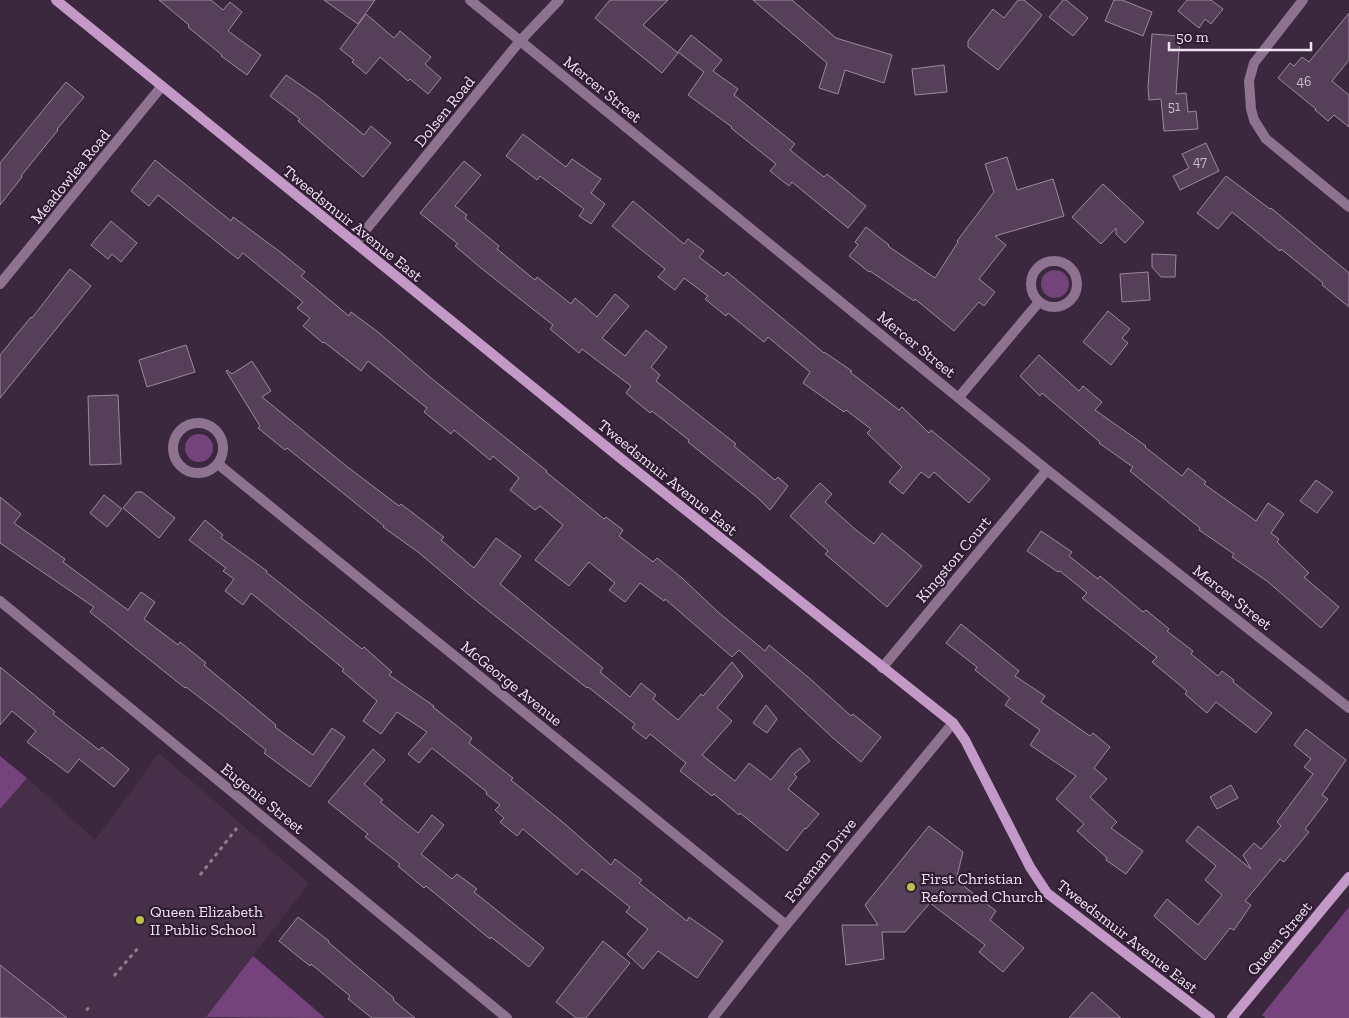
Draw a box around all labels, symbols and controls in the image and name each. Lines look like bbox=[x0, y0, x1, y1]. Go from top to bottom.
scale bar bbox=[1169, 20, 1312, 52]
text: 50 m bbox=[1176, 28, 1209, 46]
street label: Mercer Street bbox=[560, 52, 646, 127]
street label: Dolsen Road bbox=[410, 72, 479, 151]
house number: 46 bbox=[1297, 73, 1311, 90]
house number: 51 bbox=[1168, 98, 1181, 115]
street label: Meadowlea Road bbox=[27, 125, 114, 227]
house number: 47 bbox=[1193, 153, 1207, 170]
street label: Tweedsmuir Avenue East bbox=[279, 161, 426, 286]
street label: Mercer Street bbox=[874, 307, 960, 382]
street label: Tweedsmuir Avenue East bbox=[594, 415, 741, 540]
street label: Kingston Court bbox=[912, 512, 995, 606]
street label: Mercer Street bbox=[1189, 561, 1276, 634]
street label: McGeorge Avenue bbox=[457, 637, 566, 730]
street label: Eugenie Street bbox=[217, 759, 308, 838]
street label: Foreman Drive bbox=[781, 814, 860, 906]
place label: First Christian Reformed Church bbox=[921, 869, 1043, 906]
street label: Tweedsmuir Avenue East bbox=[1053, 875, 1202, 997]
marker: First Christian Reformed Church bbox=[905, 881, 917, 893]
street label: Queen Street bbox=[1243, 897, 1316, 979]
place label: Queen Elizabeth II Public School bbox=[150, 902, 263, 939]
marker: Queen Elizabeth II Public School bbox=[134, 914, 146, 926]

